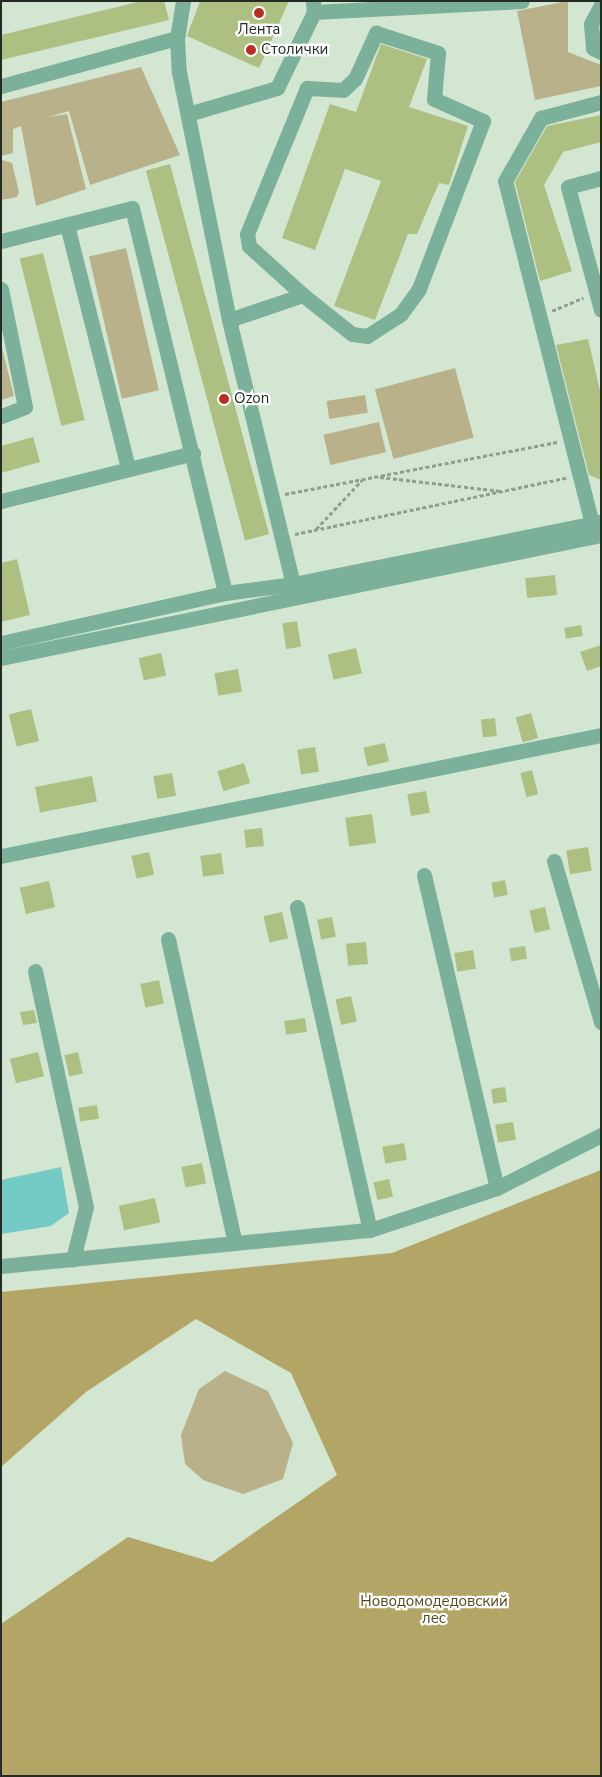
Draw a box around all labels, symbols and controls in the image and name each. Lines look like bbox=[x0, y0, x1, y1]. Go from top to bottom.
marker: Лента bbox=[253, 7, 265, 19]
place label: Лента bbox=[238, 21, 280, 39]
place label: Столички bbox=[261, 41, 328, 59]
marker: Столички bbox=[245, 44, 257, 56]
place label: Ozon bbox=[234, 390, 269, 408]
marker: Ozon bbox=[218, 393, 230, 405]
park label: Новодомодедовский лес bbox=[360, 1592, 508, 1627]

